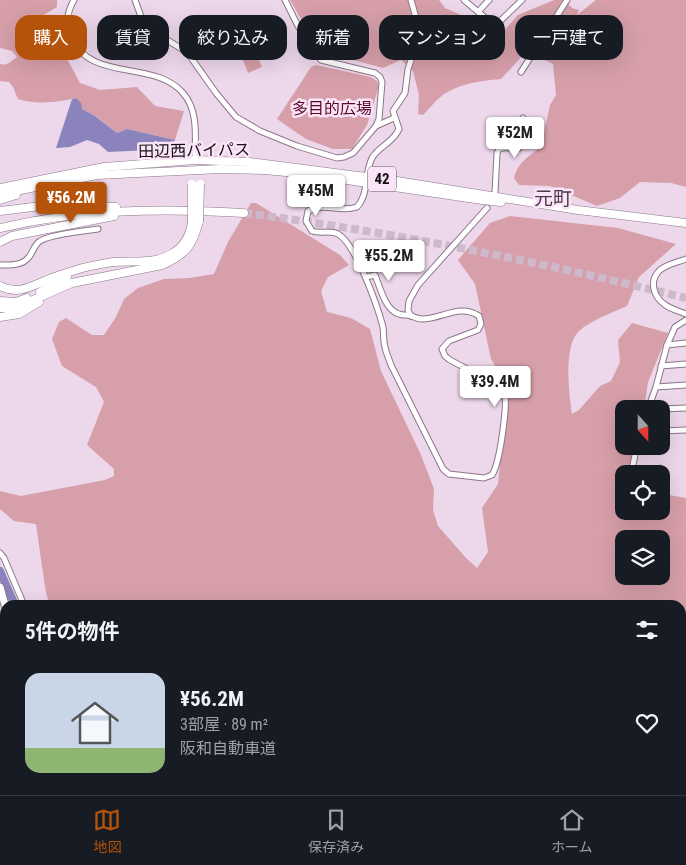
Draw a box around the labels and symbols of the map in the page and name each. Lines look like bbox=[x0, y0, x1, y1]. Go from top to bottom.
park label: 多目的広場 bbox=[292, 99, 372, 118]
pin: ¥52M bbox=[485, 116, 545, 159]
street label: 田辺西バイパス bbox=[138, 140, 250, 161]
road number: 42 bbox=[368, 166, 396, 192]
pin: ¥45M bbox=[286, 174, 346, 217]
pin: ¥56.2M bbox=[30, 182, 112, 224]
district label: 元町 bbox=[534, 187, 572, 210]
pin: ¥55.2M bbox=[348, 240, 430, 282]
pin: ¥39.4M bbox=[454, 366, 536, 408]
north arrow bbox=[615, 400, 670, 455]

